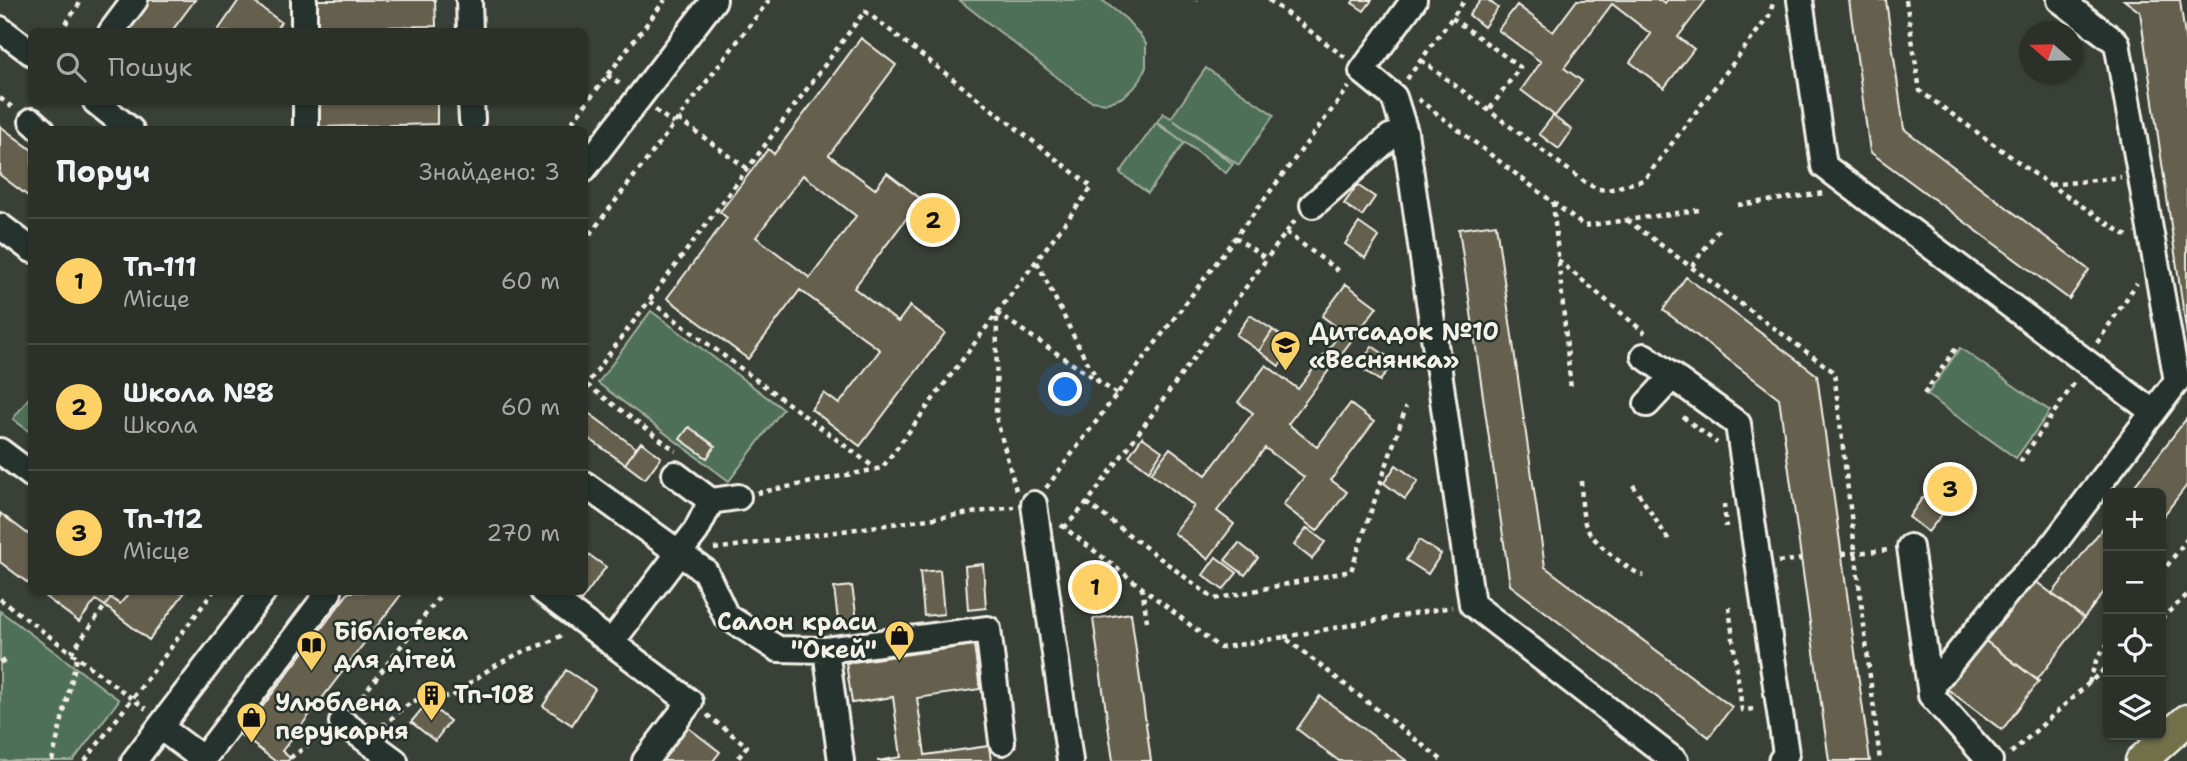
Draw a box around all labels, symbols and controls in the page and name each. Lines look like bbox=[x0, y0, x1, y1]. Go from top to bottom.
north arrow bbox=[2019, 21, 2082, 84]
search box bbox=[28, 28, 588, 105]
icon: search bbox=[52, 48, 90, 86]
text: Пошук bbox=[108, 49, 192, 84]
text: Поруч bbox=[56, 151, 150, 192]
text: Знайдено: 3 bbox=[419, 157, 560, 187]
pin: 2 bbox=[910, 194, 956, 246]
text: Тп-111 bbox=[123, 249, 197, 284]
text: 1 bbox=[74, 266, 84, 296]
text: 60 m bbox=[501, 266, 560, 296]
text: Місце bbox=[123, 284, 190, 314]
place label: Дитсадок №10 «Веснянка» bbox=[1309, 316, 1499, 376]
school or university icon: Дитсадок №10 «Веснянка» bbox=[1269, 329, 1303, 373]
your location bbox=[1048, 372, 1082, 406]
text: Школа №8 bbox=[123, 375, 274, 410]
text: 2 bbox=[71, 392, 87, 422]
text: 60 m bbox=[501, 392, 560, 422]
text: Школа bbox=[123, 410, 198, 440]
pin: 3 bbox=[1927, 463, 1973, 515]
map controls bbox=[2103, 488, 2166, 740]
button: + bbox=[2103, 488, 2166, 551]
text: Тп-112 bbox=[123, 501, 203, 536]
text: 3 bbox=[71, 518, 87, 548]
text: 270 m bbox=[486, 518, 560, 548]
text: Місце bbox=[123, 536, 190, 566]
button: − bbox=[2103, 551, 2166, 614]
pin: 1 bbox=[1072, 561, 1118, 613]
place label: Салон краси "Окей" bbox=[717, 606, 877, 666]
button: locate bbox=[2103, 614, 2166, 677]
place label: Бібліотека для дітей bbox=[334, 616, 469, 676]
shop icon: Салон краси "Окей" bbox=[883, 619, 917, 663]
library icon: Бібліотека для дітей bbox=[294, 629, 328, 673]
button: layers bbox=[2103, 677, 2166, 740]
building icon: Тп-108 bbox=[414, 678, 448, 722]
place label: Тп-108 bbox=[454, 679, 534, 711]
place label: Улюблена перукарня bbox=[275, 687, 409, 747]
shop icon: Улюблена перукарня bbox=[235, 700, 269, 744]

